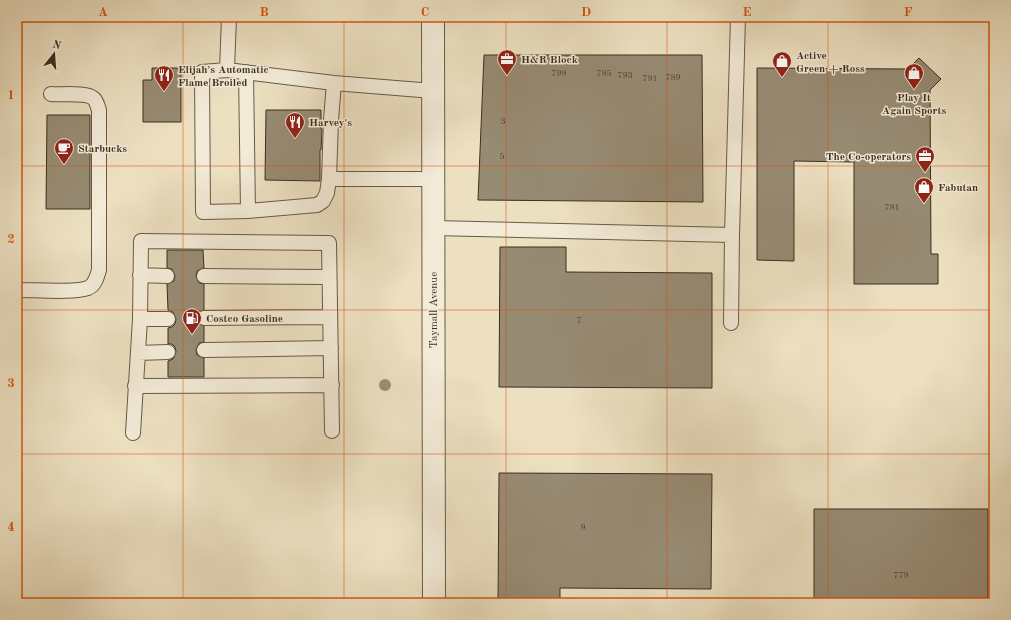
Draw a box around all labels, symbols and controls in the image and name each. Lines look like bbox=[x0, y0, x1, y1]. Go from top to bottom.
text: A bbox=[98, 6, 108, 19]
text: B bbox=[259, 6, 269, 19]
text: C bbox=[421, 6, 429, 19]
text: D bbox=[581, 6, 591, 19]
text: E bbox=[743, 6, 752, 19]
text: F bbox=[904, 6, 913, 19]
north arrow bbox=[34, 34, 74, 74]
text: N bbox=[51, 39, 63, 53]
office icon: H&R Block bbox=[496, 48, 518, 76]
shop icon: Active Green + Ross bbox=[771, 50, 793, 78]
place label: Active Green + Ross bbox=[796, 51, 865, 75]
place label: H&R Block bbox=[521, 55, 578, 66]
shop icon: Play It Again Sports bbox=[903, 62, 925, 90]
restaurant icon: Elijah's Automatic Flame Broiled bbox=[153, 64, 175, 92]
place label: Elijah's Automatic Flame Broiled bbox=[178, 65, 269, 89]
house number: 799 bbox=[551, 69, 567, 78]
house number: 795 bbox=[596, 69, 612, 78]
house number: 793 bbox=[617, 71, 633, 80]
house number: 789 bbox=[665, 73, 681, 82]
house number: 791 bbox=[642, 74, 658, 83]
text: 1 bbox=[7, 89, 15, 102]
place label: Play It Again Sports bbox=[882, 93, 946, 117]
restaurant icon: Harvey's bbox=[284, 111, 306, 139]
house number: 3 bbox=[500, 117, 506, 126]
place label: Harvey's bbox=[309, 118, 352, 129]
cafe icon: Starbucks bbox=[53, 137, 75, 165]
place label: Starbucks bbox=[78, 144, 127, 155]
office icon: The Co-operators bbox=[914, 145, 936, 173]
house number: 5 bbox=[499, 152, 505, 161]
place label: The Co-operators bbox=[826, 152, 911, 163]
shop icon: Fabutan bbox=[913, 176, 935, 204]
place label: Fabutan bbox=[938, 183, 978, 194]
house number: 781 bbox=[884, 203, 900, 212]
text: 2 bbox=[7, 233, 15, 246]
street label: Taymall Avenue bbox=[429, 272, 440, 348]
fuel station icon: Costco Gasoline bbox=[181, 307, 203, 335]
place label: Costco Gasoline bbox=[206, 314, 283, 325]
house number: 7 bbox=[576, 316, 582, 325]
text: 3 bbox=[7, 377, 15, 390]
text: 4 bbox=[7, 521, 15, 534]
house number: 9 bbox=[580, 523, 586, 532]
house number: 779 bbox=[893, 571, 909, 580]

